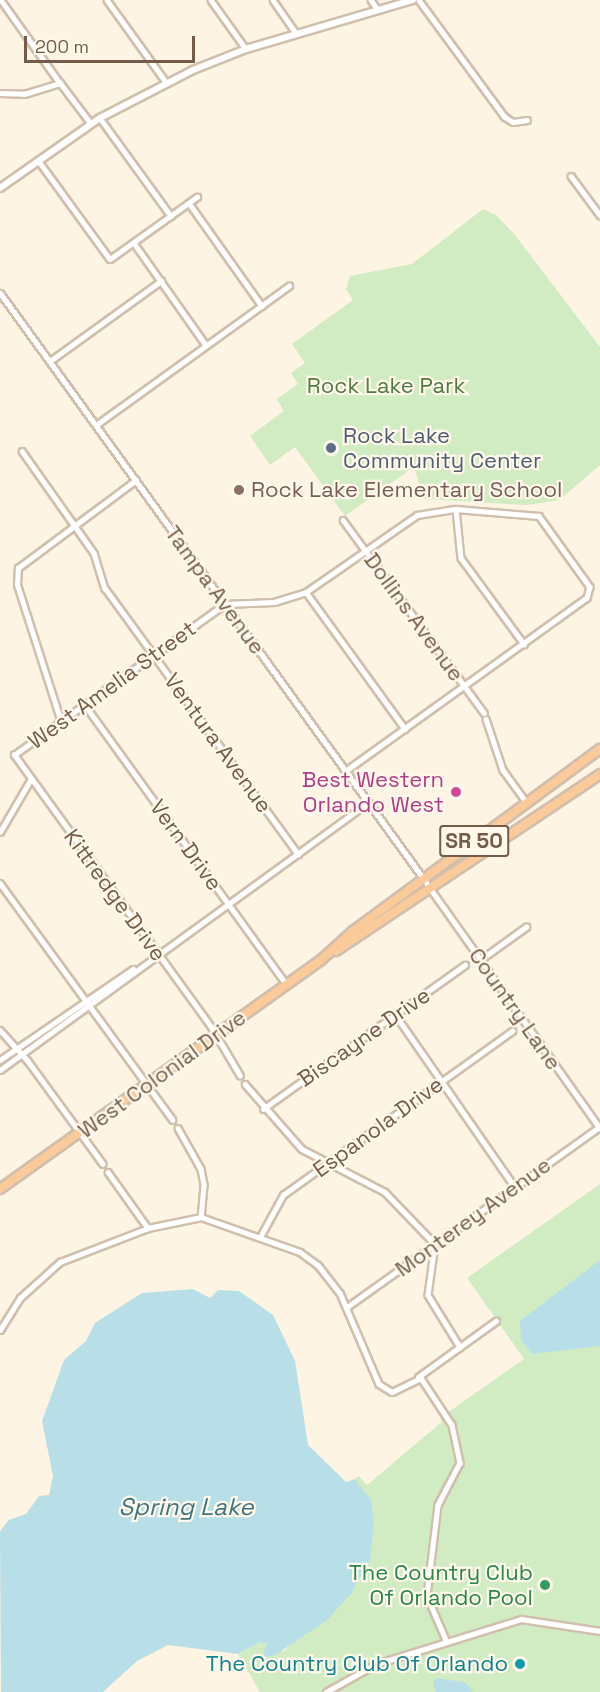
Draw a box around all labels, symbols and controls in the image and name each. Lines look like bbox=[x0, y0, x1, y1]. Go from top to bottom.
scale bar bbox=[27, 24, 198, 62]
text: 200 m bbox=[35, 35, 89, 58]
park label: Rock Lake Park bbox=[307, 373, 465, 399]
place label: Rock Lake Community Center bbox=[343, 422, 541, 474]
marker: Rock Lake Community Center bbox=[324, 441, 338, 455]
place label: Rock Lake Elementary School bbox=[251, 477, 562, 503]
marker: Rock Lake Elementary School bbox=[232, 483, 246, 497]
street label: Tampa Avenue bbox=[159, 520, 271, 660]
street label: Dollins Avenue bbox=[358, 547, 470, 687]
street label: West Amelia Street bbox=[23, 615, 201, 755]
street label: Ventura Avenue bbox=[158, 668, 278, 818]
place label: Best Western Orlando West bbox=[301, 766, 444, 818]
marker: Best Western Orlando West bbox=[449, 785, 463, 799]
street label: Vern Drive bbox=[144, 794, 228, 896]
road number: SR 50 bbox=[438, 823, 510, 859]
street label: Kittredge Drive bbox=[58, 824, 172, 966]
street label: Country Lane bbox=[463, 943, 567, 1075]
street label: Biscayne Drive bbox=[293, 982, 435, 1092]
street label: West Colonial Drive bbox=[73, 1004, 251, 1144]
street label: Espanola Drive bbox=[308, 1071, 448, 1183]
street label: Monterey Avenue bbox=[390, 1152, 556, 1282]
water label: Spring Lake bbox=[119, 1493, 253, 1521]
place label: The Country Club Of Orlando Pool bbox=[349, 1559, 533, 1610]
marker: The Country Club Of Orlando Pool bbox=[538, 1578, 552, 1592]
place label: The Country Club Of Orlando bbox=[206, 1651, 508, 1677]
marker: The Country Club Of Orlando bbox=[513, 1657, 527, 1671]

